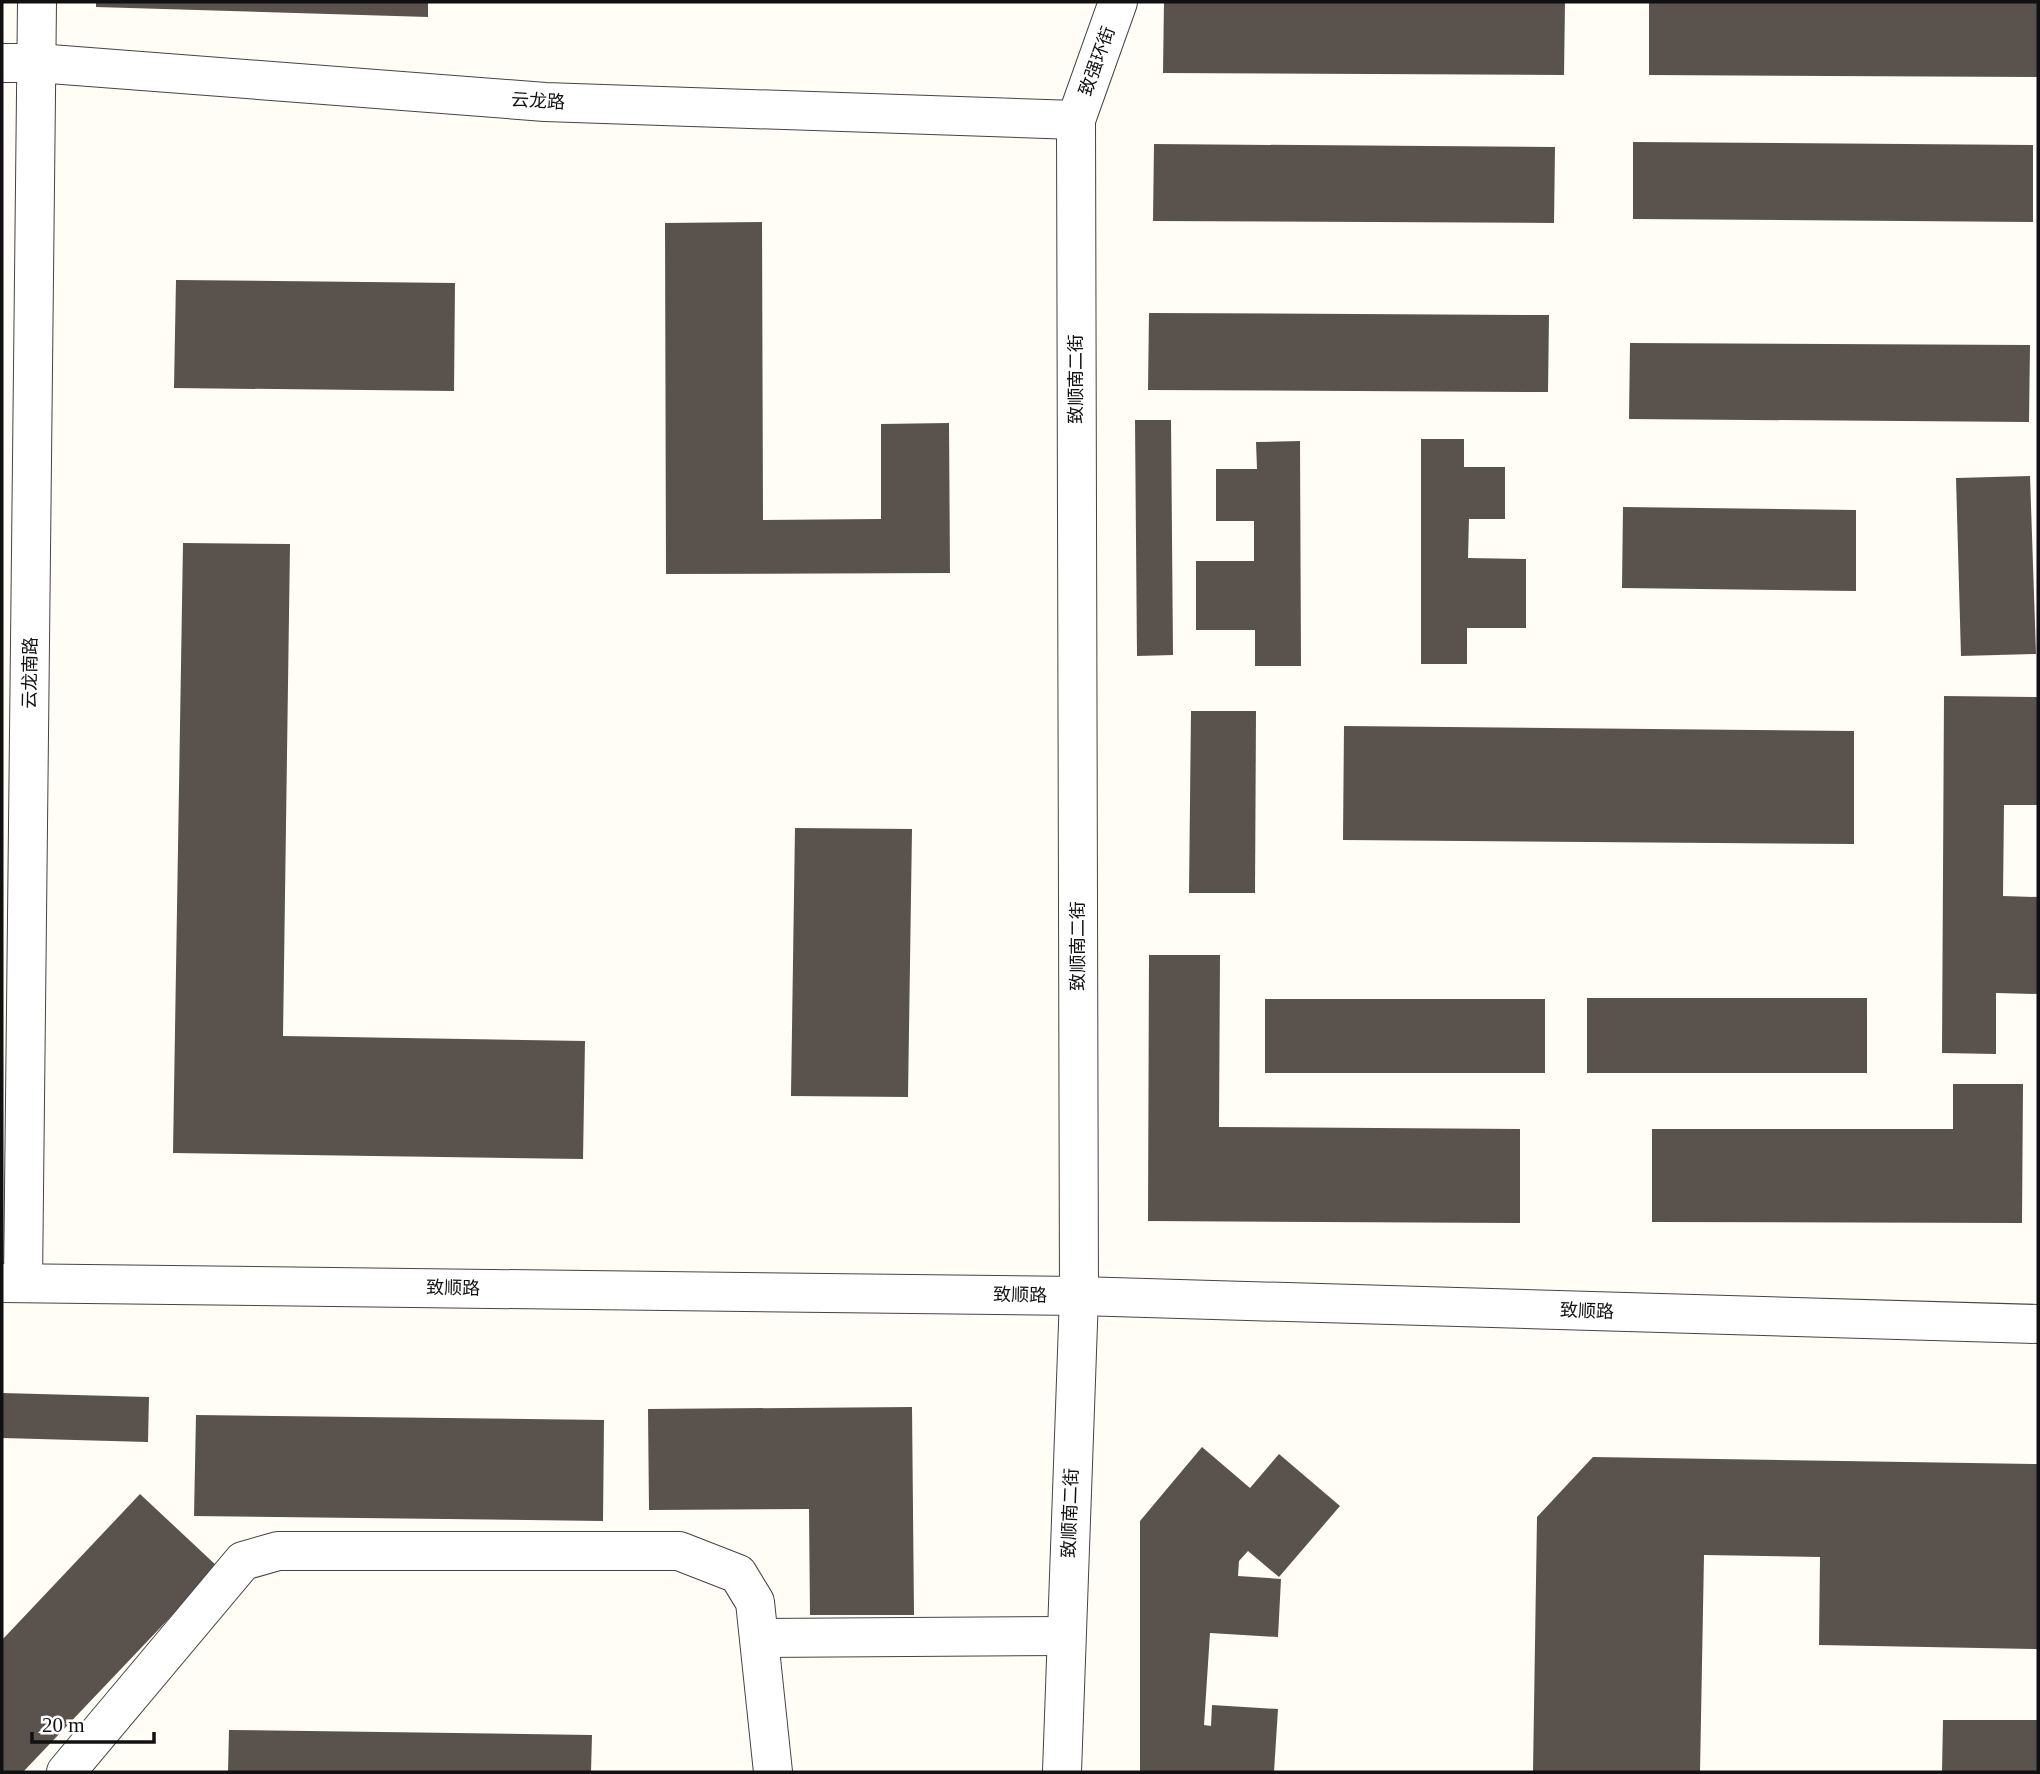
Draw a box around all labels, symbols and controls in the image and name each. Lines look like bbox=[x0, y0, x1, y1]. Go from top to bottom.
street label: 致强环街 bbox=[1075, 24, 1119, 98]
street label: 云龙路 bbox=[511, 90, 565, 112]
street label: 致顺南二街 bbox=[1066, 334, 1086, 424]
street label: 云龙南路 bbox=[19, 637, 41, 709]
street label: 致顺南二街 bbox=[1068, 901, 1088, 991]
street label: 致顺路 bbox=[426, 1278, 480, 1298]
street label: 致顺路 bbox=[993, 1285, 1047, 1305]
street label: 致顺路 bbox=[1560, 1300, 1614, 1322]
street label: 致顺南二街 bbox=[1058, 1468, 1082, 1558]
scale bar bbox=[32, 1700, 154, 1744]
text: 20 m bbox=[42, 1713, 85, 1737]

